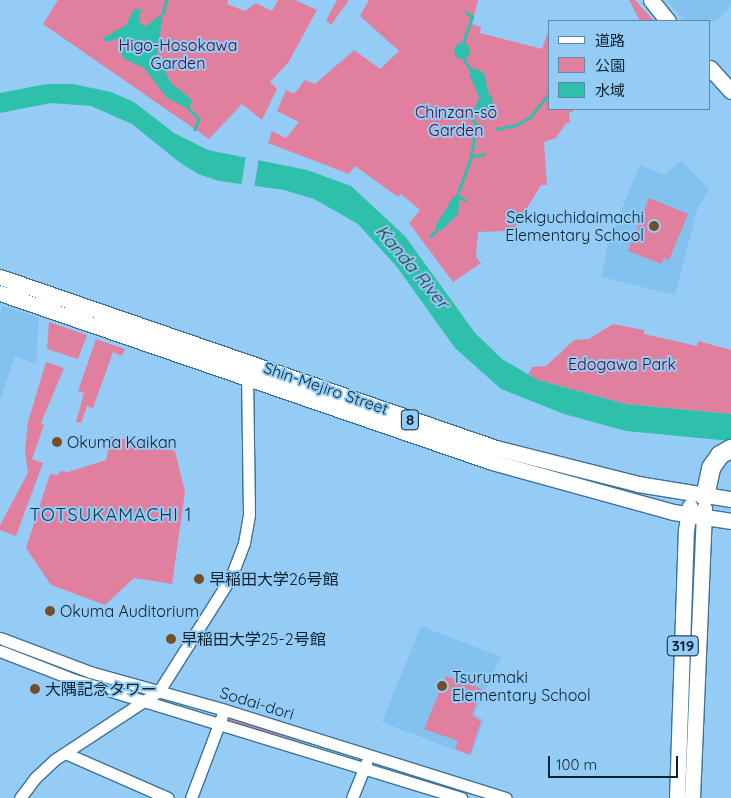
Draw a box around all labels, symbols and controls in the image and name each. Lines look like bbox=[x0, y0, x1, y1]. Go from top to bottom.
legend bbox=[548, 20, 711, 110]
text: 道路 bbox=[595, 31, 625, 50]
park label: Higo-Hosokawa Garden bbox=[119, 35, 237, 73]
text: 公園 bbox=[595, 56, 625, 75]
text: 水域 bbox=[595, 81, 625, 100]
park label: Chinzan-sō Garden bbox=[415, 102, 497, 140]
place label: Sekiguchidaimachi Elementary School bbox=[505, 207, 644, 245]
marker: Sekiguchidaimachi Elementary School bbox=[648, 220, 660, 232]
water label: Kanda River bbox=[371, 221, 453, 313]
park label: Edogawa Park bbox=[568, 354, 676, 374]
street label: Shin-Mejiro Street bbox=[261, 358, 391, 418]
road number: 8 bbox=[400, 408, 420, 432]
place label: Okuma Kaikan bbox=[67, 432, 177, 452]
marker: Okuma Kaikan bbox=[51, 436, 63, 448]
district label: TOTSUKAMACHI 1 bbox=[28, 504, 194, 526]
place label: 早稲田大学26号館 bbox=[209, 569, 338, 589]
marker: 早稲田大学26号館 bbox=[193, 573, 205, 585]
place label: Okuma Auditorium bbox=[60, 601, 199, 621]
marker: Okuma Auditorium bbox=[44, 605, 56, 617]
place label: 早稲田大学25-2号館 bbox=[181, 629, 326, 649]
marker: 早稲田大学25-2号館 bbox=[165, 633, 177, 645]
road number: 319 bbox=[667, 634, 699, 658]
place label: Tsurumaki Elementary School bbox=[452, 667, 591, 705]
place label: 大隅記念タワー bbox=[45, 679, 157, 699]
marker: Tsurumaki Elementary School bbox=[436, 680, 448, 692]
marker: 大隅記念タワー bbox=[29, 683, 41, 695]
street label: Sodai-dori bbox=[218, 683, 296, 723]
scale bar bbox=[551, 746, 681, 778]
text: 100 m bbox=[556, 755, 597, 774]

